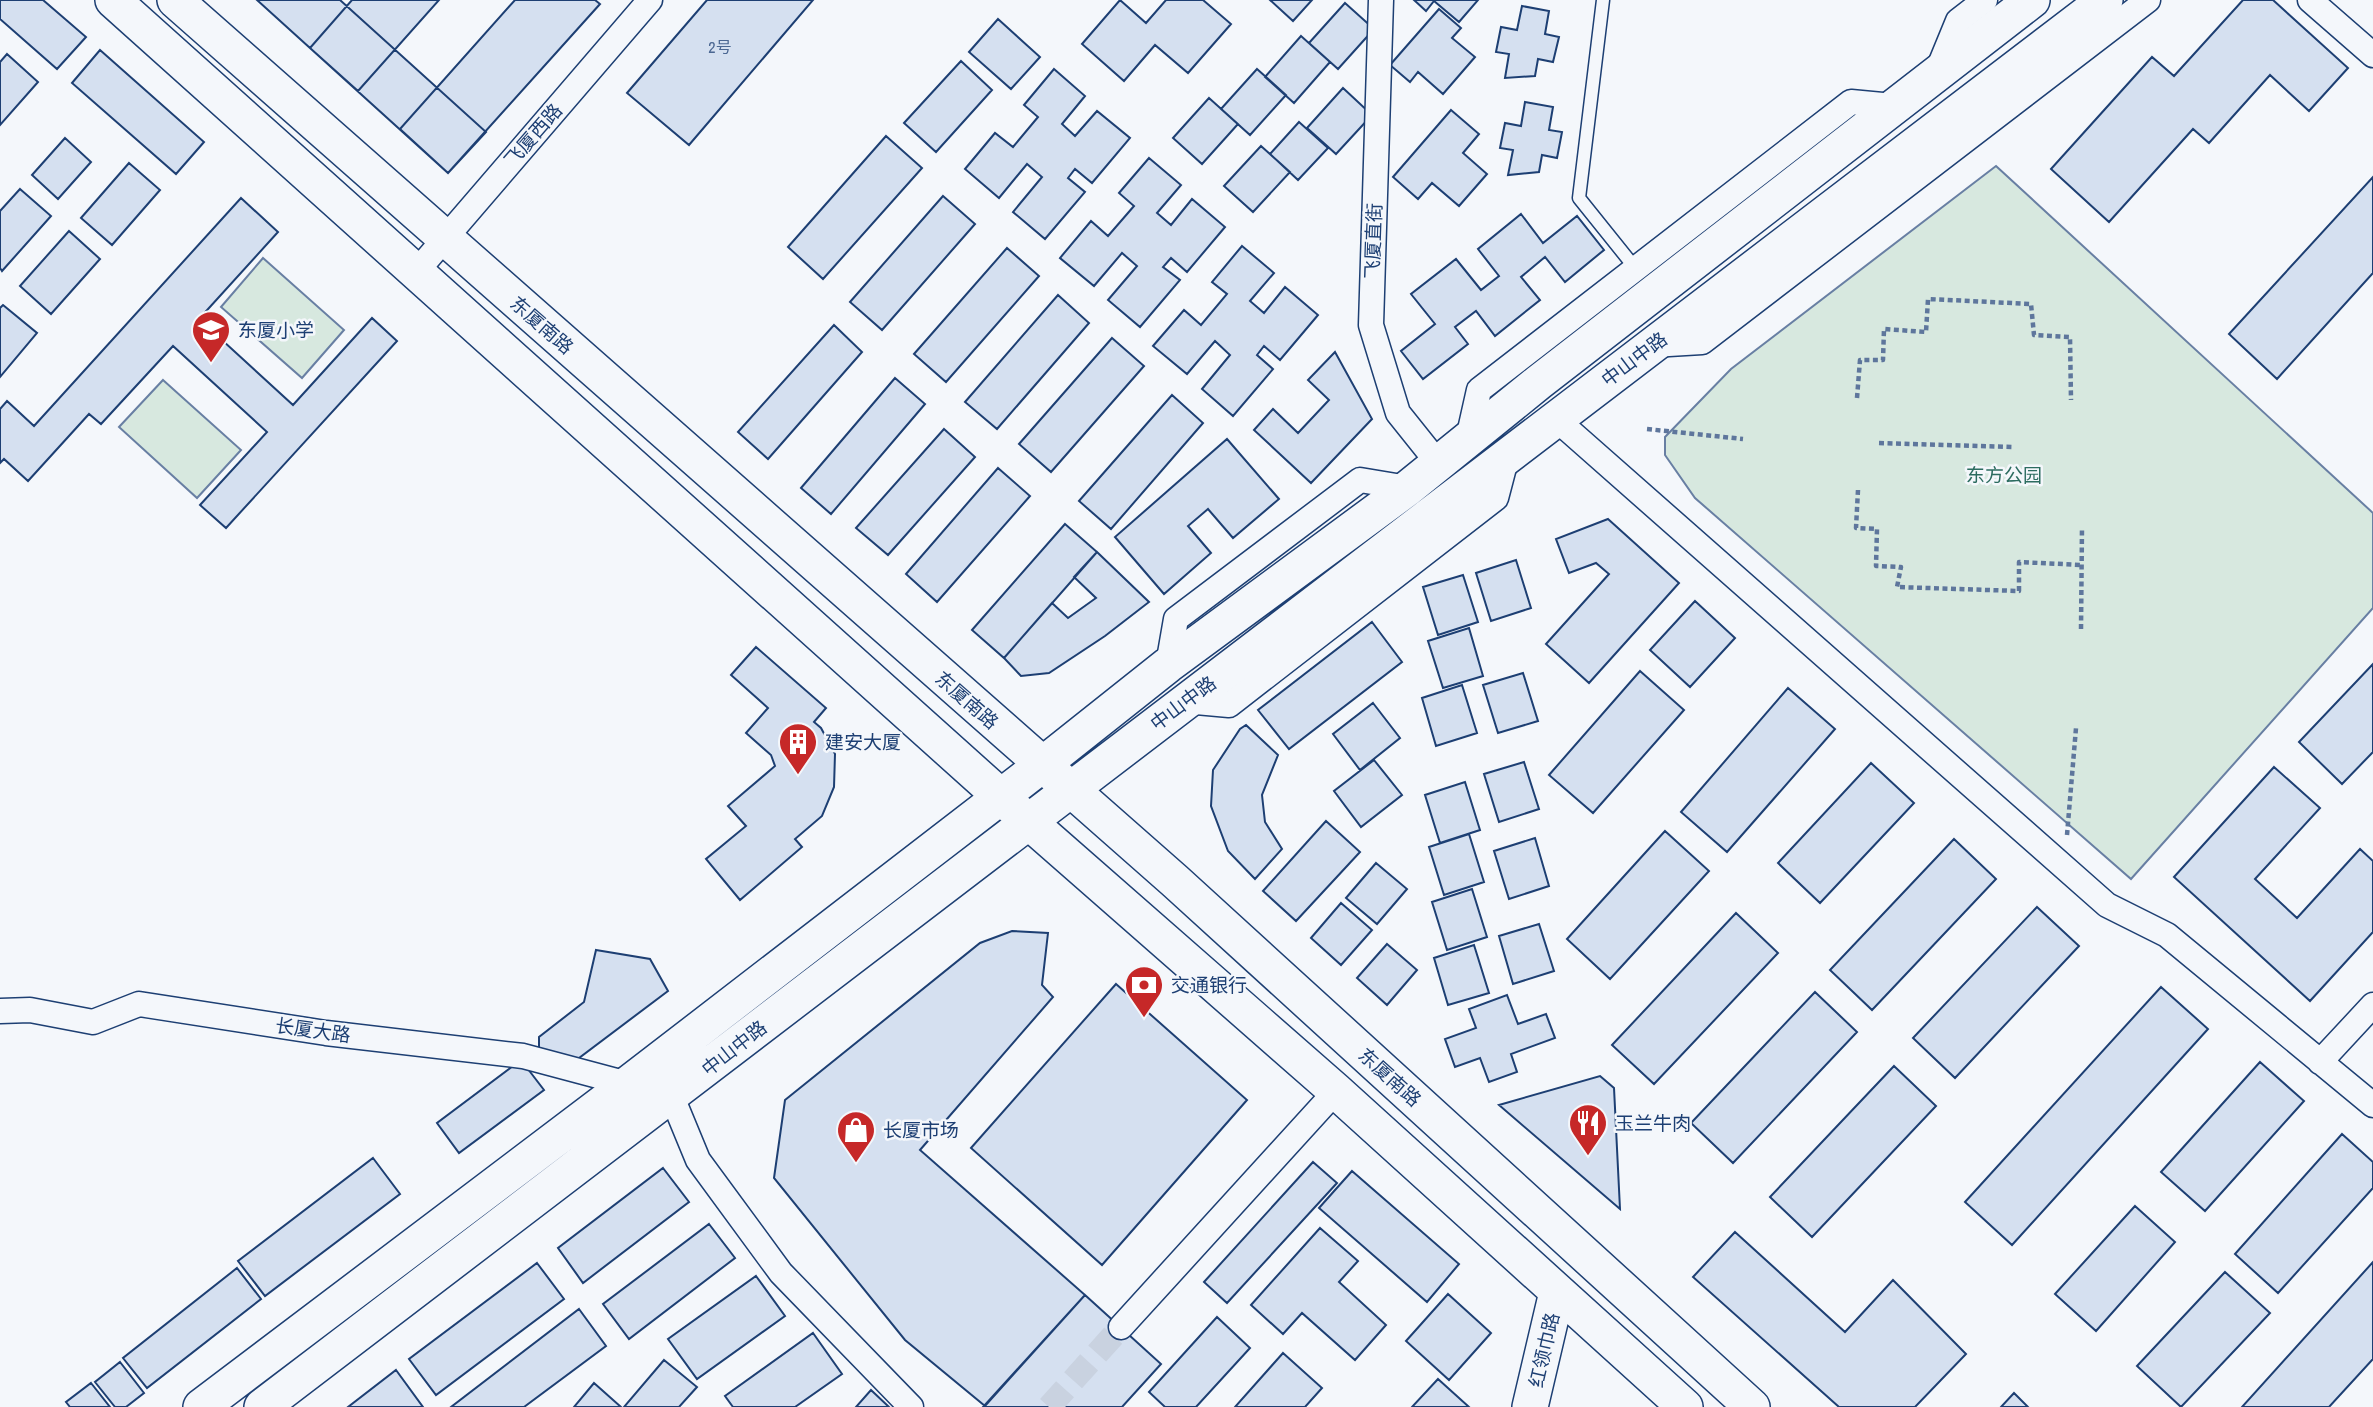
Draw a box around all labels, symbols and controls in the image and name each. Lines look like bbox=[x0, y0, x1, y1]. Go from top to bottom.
house number: 2号 bbox=[708, 36, 732, 58]
street label: 飞厦西路 bbox=[498, 98, 568, 172]
street label: 飞厦直街 bbox=[1359, 203, 1387, 279]
street label: 东厦南路 bbox=[505, 290, 579, 360]
school or university icon: 东厦小学 bbox=[190, 309, 232, 364]
place label: 东厦小学 bbox=[238, 317, 314, 343]
street label: 中山中路 bbox=[1596, 326, 1672, 392]
park label: 东方公园 bbox=[1966, 462, 2042, 488]
street label: 东厦南路 bbox=[930, 665, 1004, 735]
street label: 中山中路 bbox=[1145, 670, 1221, 736]
building icon: 建安大厦 bbox=[777, 721, 819, 776]
place label: 建安大厦 bbox=[825, 729, 901, 755]
bank icon: 交通银行 bbox=[1123, 964, 1165, 1019]
place label: 交通银行 bbox=[1171, 972, 1247, 998]
street label: 长厦大路 bbox=[274, 1012, 352, 1048]
street label: 中山中路 bbox=[696, 1014, 772, 1082]
street label: 东厦南路 bbox=[1353, 1042, 1427, 1112]
restaurant icon: 玉兰牛肉 bbox=[1567, 1102, 1609, 1157]
shop icon: 长厦市场 bbox=[835, 1109, 877, 1164]
place label: 玉兰牛肉 bbox=[1615, 1110, 1691, 1136]
place label: 长厦市场 bbox=[883, 1117, 959, 1143]
street label: 红领巾路 bbox=[1523, 1310, 1565, 1390]

